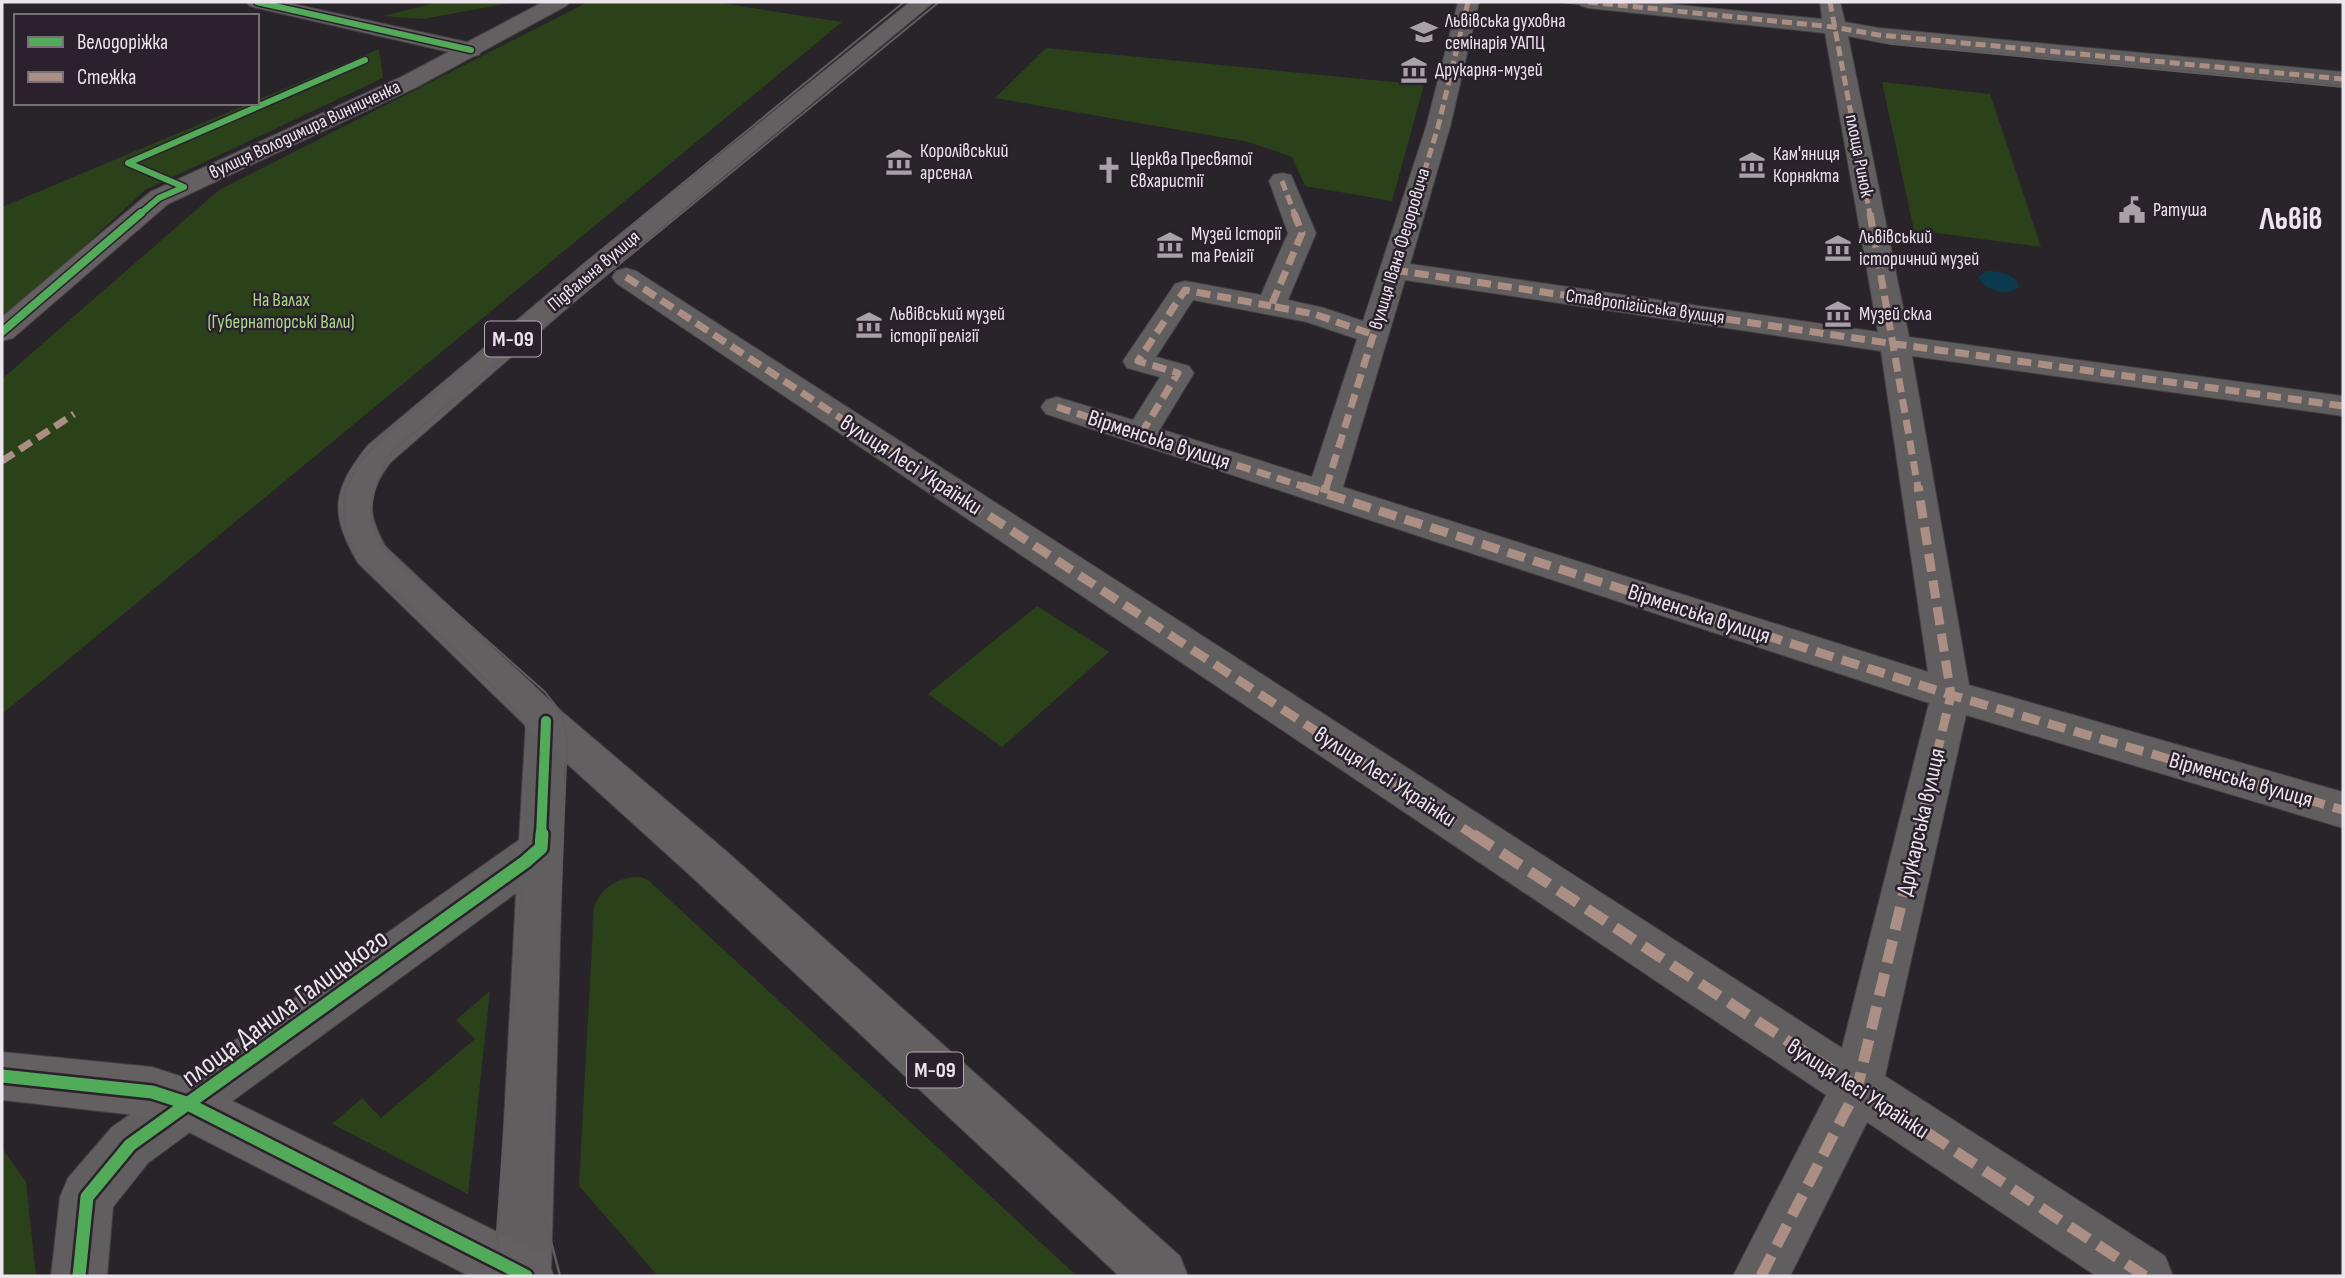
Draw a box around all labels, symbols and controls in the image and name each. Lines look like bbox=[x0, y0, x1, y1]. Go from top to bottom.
place label: Львівська духовна семінарія УАПЦ bbox=[1444, 10, 1566, 55]
legend bbox=[14, 14, 259, 105]
school or university icon: Львівська духовна семінарія УАПЦ bbox=[1409, 17, 1439, 47]
text: Велодоріжка bbox=[77, 30, 168, 55]
museum icon: Друкарня-музей bbox=[1399, 55, 1429, 85]
place label: Друкарня-музей bbox=[1435, 59, 1543, 82]
text: Стежка bbox=[77, 65, 136, 90]
street label: вулиця Володимира Винниченка bbox=[206, 76, 404, 184]
street label: площа Ринок bbox=[1840, 112, 1878, 200]
place label: Королівський арсенал bbox=[920, 140, 1008, 185]
place label: Кам'яниця Корнякта bbox=[1773, 143, 1840, 188]
museum icon: Королівський арсенал bbox=[884, 147, 914, 177]
place label: Церква Пресвятої Євхаристії bbox=[1130, 148, 1253, 193]
museum icon: Кам'яниця Корнякта bbox=[1737, 150, 1767, 180]
church icon: Церква Пресвятої Євхаристії bbox=[1094, 155, 1124, 185]
street label: вулиця Івана Федоровича bbox=[1365, 166, 1435, 332]
public building icon: Ратуша bbox=[2117, 195, 2147, 225]
place label: Ратуша bbox=[2153, 199, 2207, 222]
district label: Львів bbox=[2259, 200, 2322, 239]
place label: Музей Історії та Релігії bbox=[1191, 223, 1282, 268]
street label: Підвальна вулиця bbox=[543, 226, 645, 316]
place label: Львівський історичний музей bbox=[1858, 226, 1979, 271]
museum icon: Музей Історії та Релігії bbox=[1155, 230, 1185, 260]
museum icon: Львівський історичний музей bbox=[1823, 233, 1853, 263]
street label: Ставропігійська вулиця bbox=[1564, 284, 1726, 330]
park label: На Валах (Губернаторські Вали) bbox=[207, 289, 355, 334]
museum icon: Музей скла bbox=[1823, 299, 1853, 329]
place label: Львівський музей історії релігії bbox=[889, 303, 1005, 348]
place label: Музей скла bbox=[1859, 303, 1932, 326]
museum icon: Львівський музей історії релігії bbox=[854, 310, 884, 340]
road number: М-09 bbox=[485, 322, 541, 356]
street label: Вірменська вулиця bbox=[1084, 404, 1234, 476]
street label: вулиця Лесі Українки bbox=[835, 409, 987, 521]
street label: Вірменська вулиця bbox=[1624, 578, 1774, 650]
street label: вулиця Лесі Українки bbox=[1309, 721, 1461, 833]
street label: Друкарська вулиця bbox=[1890, 746, 1952, 898]
street label: Вірменська вулиця bbox=[2166, 746, 2316, 814]
street label: площа Данила Галицького bbox=[175, 922, 395, 1094]
street label: вулиця Лесі Українки bbox=[1782, 1033, 1934, 1145]
road number: М-09 bbox=[907, 1052, 963, 1088]

